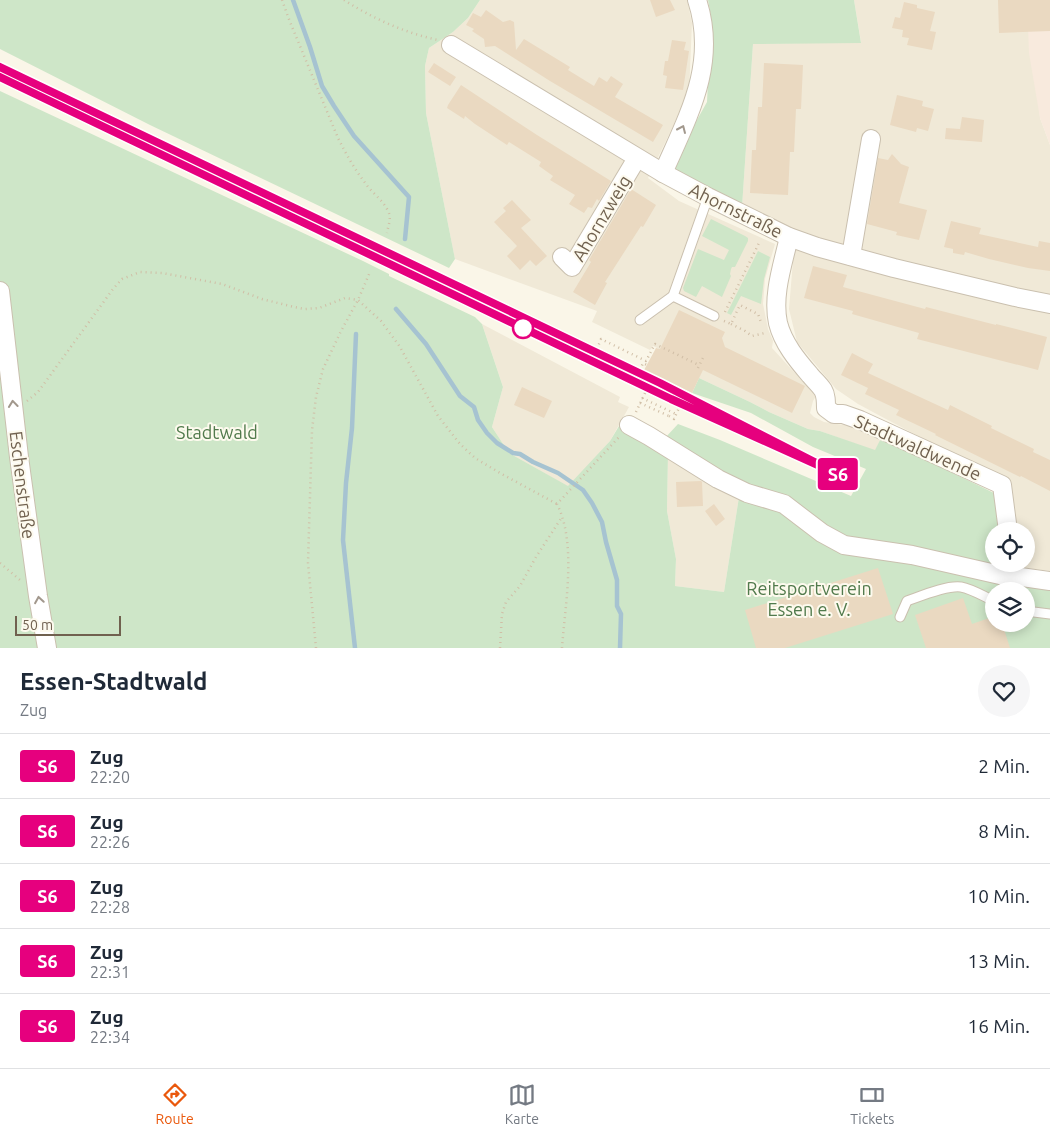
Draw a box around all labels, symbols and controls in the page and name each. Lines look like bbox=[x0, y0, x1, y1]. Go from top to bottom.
one-way arrow bbox=[676, 125, 687, 134]
street label: Ahornzweig bbox=[568, 171, 634, 265]
street label: Ahornstraße bbox=[686, 179, 786, 241]
unlabelled marker bbox=[512, 317, 534, 339]
one-way arrow bbox=[8, 400, 19, 408]
street label: Stadtwaldwende bbox=[852, 410, 984, 484]
park label: Stadtwald bbox=[176, 422, 258, 442]
street label: Eschenstraße bbox=[6, 430, 40, 540]
line badge: S6 bbox=[816, 458, 860, 490]
text: S6 bbox=[828, 464, 848, 484]
map controls bbox=[985, 522, 1035, 632]
button: locate bbox=[985, 522, 1035, 572]
park label: Reitsportverein Essen e. V. bbox=[746, 578, 872, 619]
button: layers bbox=[985, 582, 1035, 632]
one-way arrow bbox=[34, 596, 45, 604]
scale bar bbox=[15, 613, 121, 636]
text: 50 m bbox=[22, 617, 53, 633]
button: heart bbox=[978, 665, 1030, 717]
text: Essen-Stadtwald bbox=[20, 668, 207, 695]
text: Zug bbox=[20, 701, 47, 719]
text: Zug bbox=[90, 746, 124, 768]
text: 2 Min. bbox=[978, 755, 1030, 777]
text: S6 bbox=[37, 756, 58, 776]
text: 22:20 bbox=[90, 768, 130, 786]
text: Zug bbox=[90, 811, 124, 833]
text: 8 Min. bbox=[978, 820, 1030, 842]
text: S6 bbox=[37, 821, 58, 841]
text: 22:26 bbox=[90, 833, 130, 851]
text: Zug bbox=[90, 876, 124, 898]
text: 10 Min. bbox=[968, 885, 1030, 907]
text: S6 bbox=[37, 886, 58, 906]
text: 22:28 bbox=[90, 898, 130, 916]
text: Zug bbox=[90, 941, 124, 963]
text: 13 Min. bbox=[968, 950, 1030, 972]
text: S6 bbox=[37, 951, 58, 971]
text: 22:31 bbox=[90, 963, 130, 981]
text: Zug bbox=[90, 1006, 124, 1028]
text: 16 Min. bbox=[968, 1015, 1030, 1037]
text: S6 bbox=[37, 1016, 58, 1036]
text: 22:34 bbox=[90, 1028, 130, 1046]
tab: Route bbox=[156, 1081, 194, 1127]
tab: Karte bbox=[505, 1081, 539, 1127]
tab: Tickets bbox=[850, 1081, 894, 1127]

